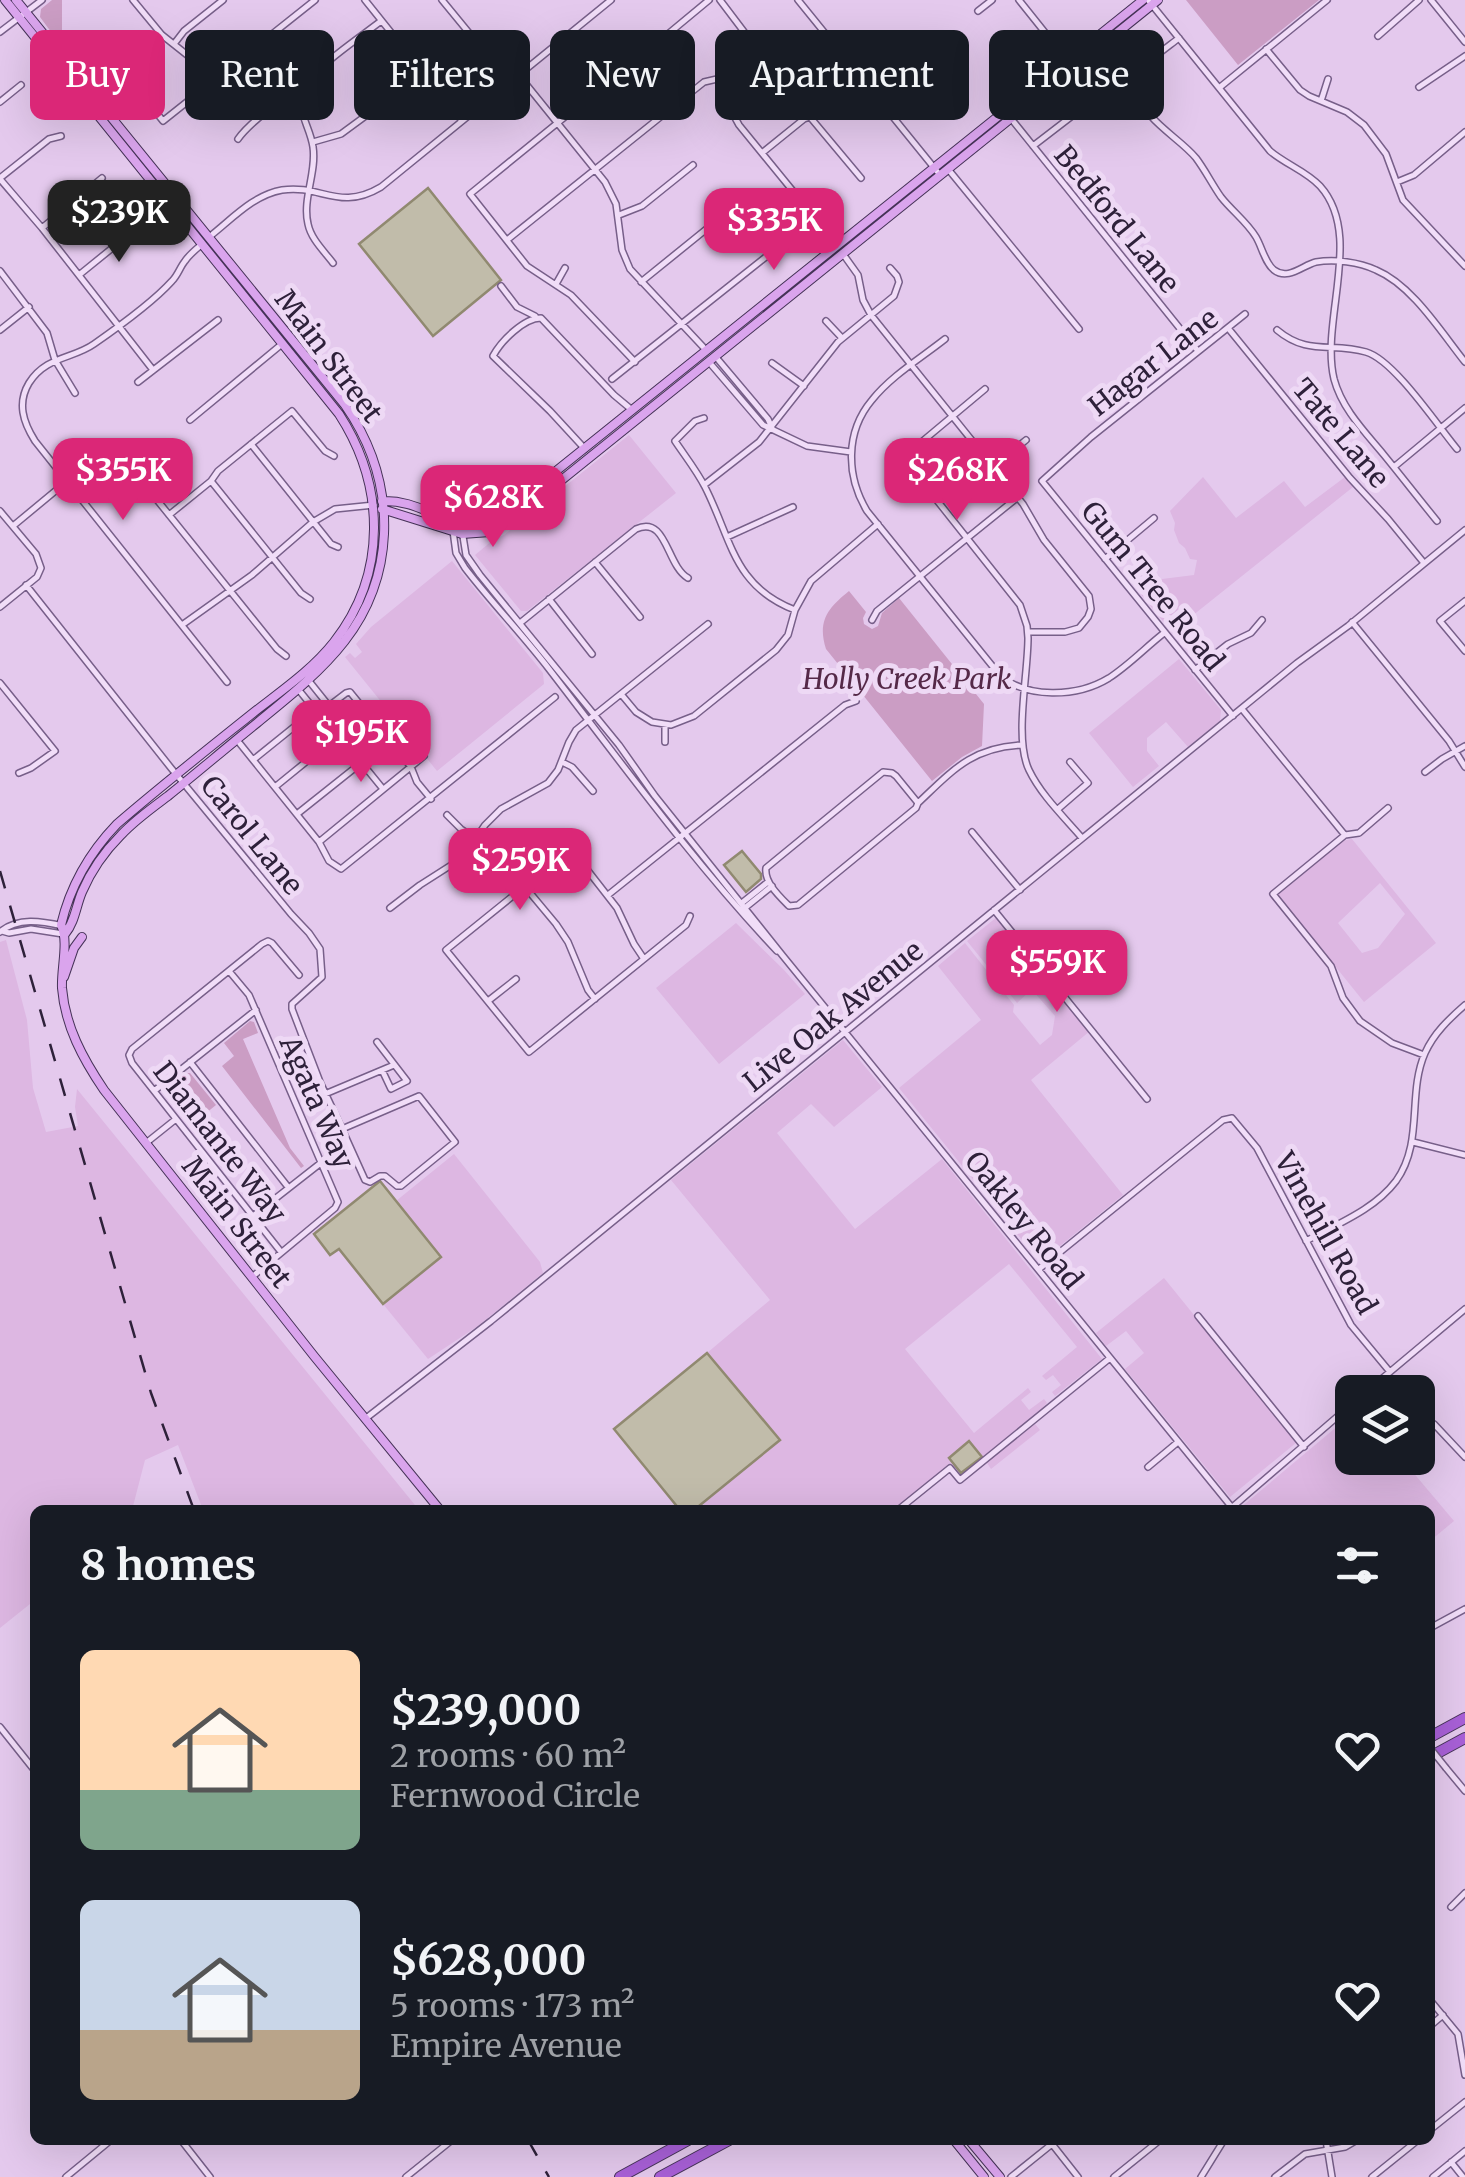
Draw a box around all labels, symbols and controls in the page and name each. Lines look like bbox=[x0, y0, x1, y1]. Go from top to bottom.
chip: Buy bbox=[30, 30, 165, 120]
chip: Rent bbox=[185, 30, 334, 120]
chip: Filters bbox=[354, 30, 530, 120]
chip: New bbox=[550, 30, 695, 120]
chip: Apartment bbox=[715, 30, 969, 120]
chip: House bbox=[989, 30, 1164, 120]
street label: Bedford Lane bbox=[1047, 138, 1187, 300]
pin: $239K bbox=[49, 180, 189, 265]
pin: $335K bbox=[704, 188, 844, 273]
text: $239K bbox=[70, 192, 168, 232]
text: $335K bbox=[726, 200, 822, 240]
street label: Main Street bbox=[267, 282, 391, 430]
street label: Hagar Lane bbox=[1081, 300, 1225, 424]
street label: Tate Lane bbox=[1285, 371, 1397, 495]
pin: $355K bbox=[53, 438, 193, 523]
pin: $268K bbox=[887, 438, 1027, 523]
text: $355K bbox=[75, 450, 171, 490]
text: $268K bbox=[906, 450, 1008, 490]
pin: $628K bbox=[423, 465, 563, 550]
text: $628K bbox=[442, 477, 544, 517]
street label: Gum Tree Road bbox=[1074, 494, 1232, 678]
park label: Holly Creek Park bbox=[801, 661, 1012, 697]
pin: $195K bbox=[291, 700, 431, 785]
text: $195K bbox=[314, 712, 408, 752]
street label: Carol Lane bbox=[193, 768, 311, 902]
pin: $259K bbox=[450, 828, 590, 913]
text: $259K bbox=[470, 840, 570, 880]
pin: $559K bbox=[987, 930, 1127, 1015]
street label: Live Oak Avenue bbox=[736, 933, 930, 1099]
text: $559K bbox=[1008, 942, 1106, 982]
street label: Agata Way bbox=[271, 1029, 363, 1175]
street label: Diamante Way bbox=[146, 1054, 295, 1231]
street label: Oakley Road bbox=[957, 1144, 1091, 1296]
street label: Vinehill Road bbox=[1266, 1145, 1385, 1321]
street label: Main Street bbox=[174, 1149, 300, 1295]
map controls bbox=[1335, 1375, 1435, 1475]
button: layers bbox=[1335, 1375, 1435, 1475]
icon: filters bbox=[1330, 1538, 1385, 1593]
text: 8 homes bbox=[80, 1539, 256, 1591]
text: $239,000 bbox=[390, 1684, 581, 1736]
icon: home bbox=[160, 1690, 280, 1810]
icon: heart bbox=[1330, 1723, 1385, 1778]
text: 2 rooms · 60 m² bbox=[390, 1736, 626, 1776]
text: Fernwood Circle bbox=[390, 1776, 640, 1816]
text: $628,000 bbox=[390, 1934, 586, 1986]
icon: home bbox=[160, 1940, 280, 2060]
icon: heart bbox=[1330, 1973, 1385, 2028]
text: 5 rooms · 173 m² bbox=[390, 1986, 634, 2026]
text: Empire Avenue bbox=[390, 2026, 622, 2066]

